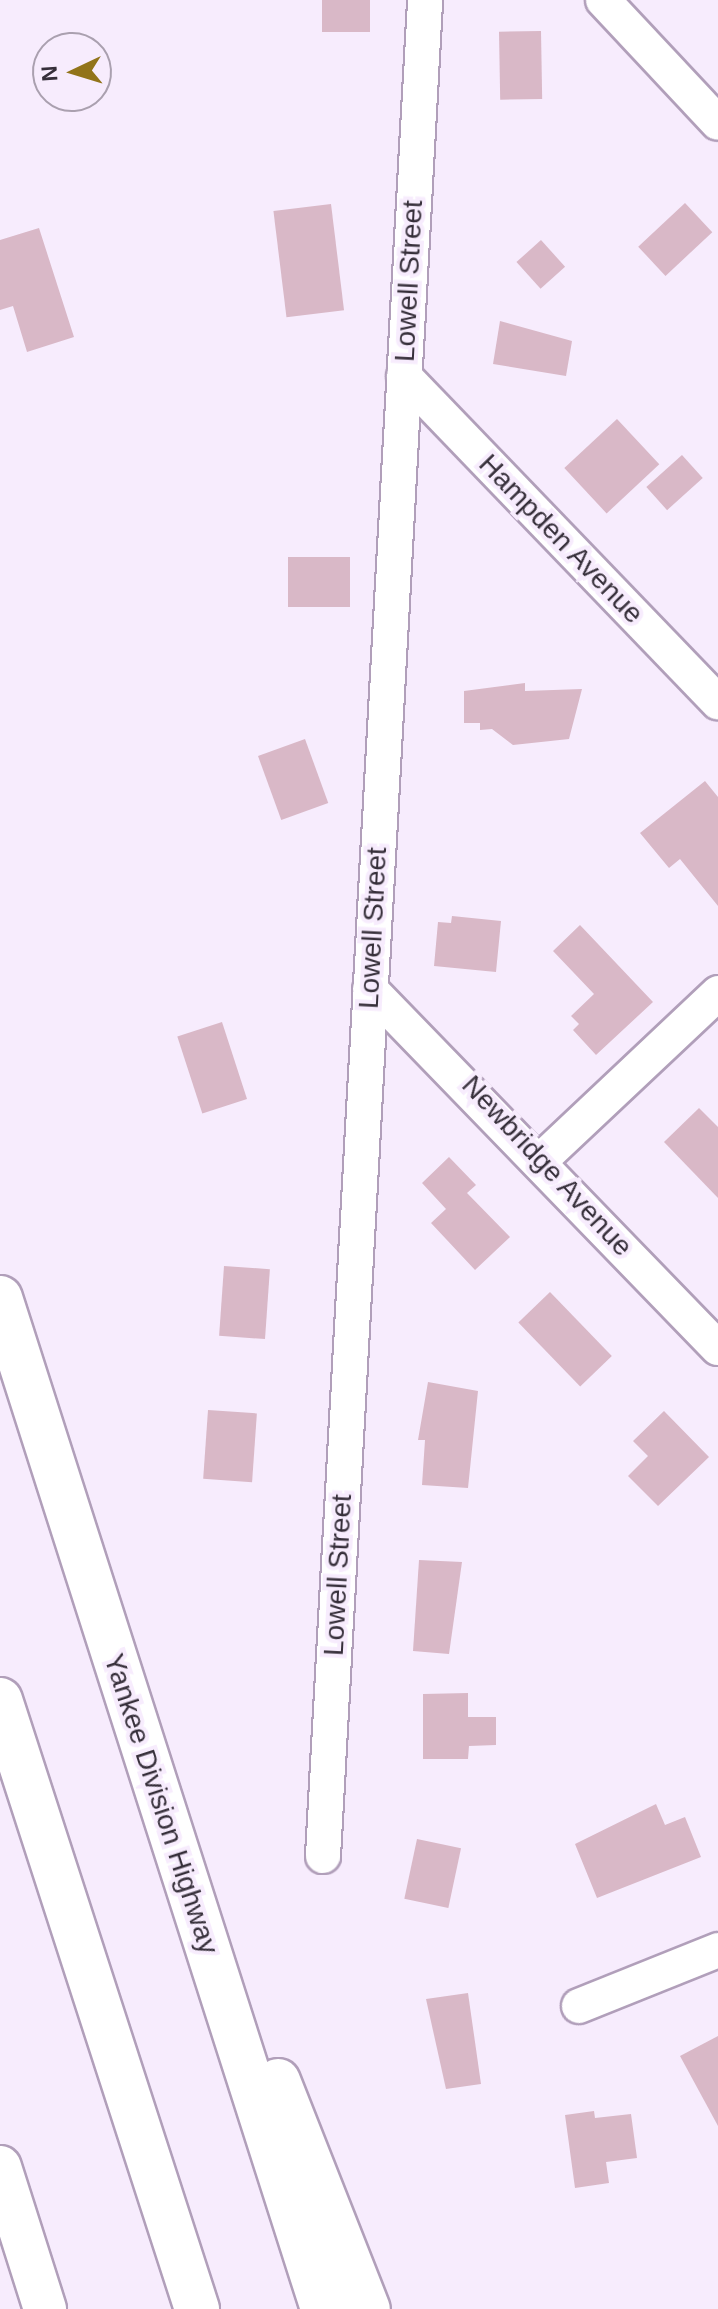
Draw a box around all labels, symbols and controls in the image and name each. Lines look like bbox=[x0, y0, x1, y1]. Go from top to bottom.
north arrow bbox=[32, 32, 112, 112]
text: N bbox=[37, 65, 63, 82]
street label: Lowell Street bbox=[388, 199, 430, 363]
street label: Hampden Avenue bbox=[471, 447, 651, 631]
street label: Lowell Street bbox=[352, 846, 394, 1010]
street label: Newbridge Avenue bbox=[454, 1068, 640, 1264]
street label: Lowell Street bbox=[317, 1493, 359, 1657]
street label: Yankee Division Highway bbox=[97, 1650, 225, 1958]

